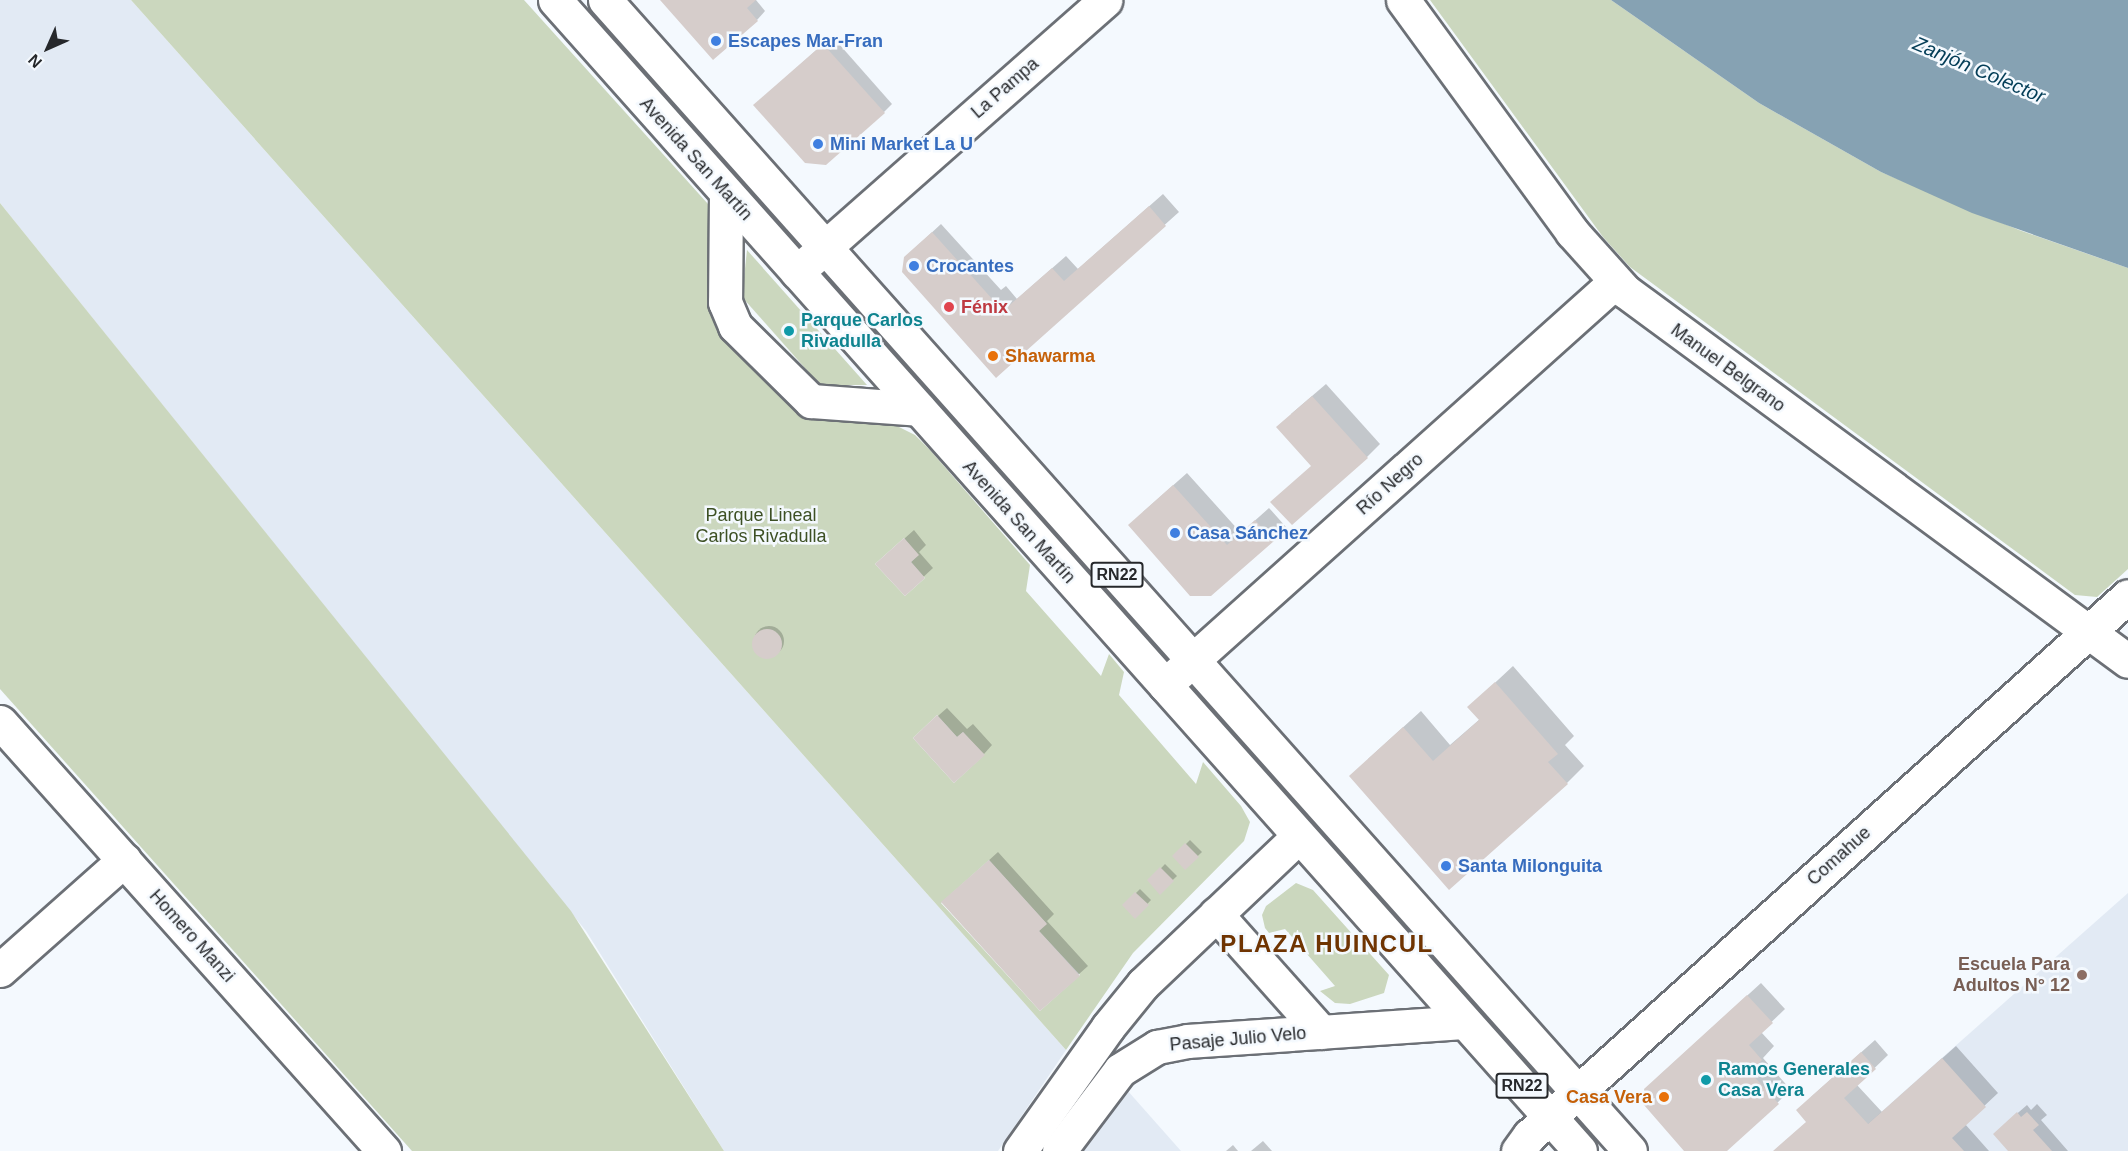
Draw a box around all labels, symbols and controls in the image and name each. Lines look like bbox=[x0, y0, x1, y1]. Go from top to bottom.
north arrow bbox=[18, 18, 78, 78]
place label: Escapes Mar-Fran bbox=[728, 30, 883, 52]
water label: Zanjón Colector bbox=[1909, 31, 2049, 109]
marker: Escapes Mar-Fran bbox=[709, 34, 723, 48]
text: N bbox=[25, 51, 45, 71]
street label: La Pampa bbox=[967, 53, 1043, 123]
street label: Avenida San Martín bbox=[635, 93, 757, 225]
place label: Mini Market La U bbox=[830, 133, 973, 155]
marker: Mini Market La U bbox=[811, 137, 825, 151]
place label: Crocantes bbox=[926, 255, 1014, 277]
marker: Crocantes bbox=[907, 259, 921, 273]
place label: Fénix bbox=[961, 296, 1008, 318]
marker: Fénix bbox=[942, 300, 956, 314]
place label: Parque Carlos Rivadulla bbox=[801, 310, 923, 352]
street label: Manuel Belgrano bbox=[1667, 319, 1789, 417]
marker: Parque Carlos Rivadulla bbox=[782, 324, 796, 338]
place label: Shawarma bbox=[1005, 345, 1095, 367]
marker: Shawarma bbox=[986, 349, 1000, 363]
street label: Río Negro bbox=[1352, 449, 1428, 519]
street label: Avenida San Martín bbox=[958, 456, 1080, 588]
park label: Parque Lineal Carlos Rivadulla bbox=[695, 505, 827, 548]
place label: Casa Sánchez bbox=[1187, 522, 1308, 544]
marker: Casa Sánchez bbox=[1168, 526, 1182, 540]
road number: RN22 bbox=[1090, 562, 1144, 588]
street label: Comahue bbox=[1803, 822, 1875, 890]
place label: Santa Milonguita bbox=[1458, 855, 1602, 877]
marker: Santa Milonguita bbox=[1439, 859, 1453, 873]
street label: Homero Manzi bbox=[145, 885, 239, 987]
district label: PLAZA HUINCUL bbox=[1220, 930, 1434, 958]
place label: Escuela Para Adultos N° 12 bbox=[1953, 954, 2070, 996]
marker: Escuela Para Adultos N° 12 bbox=[2075, 968, 2089, 982]
street label: Pasaje Julio Velo bbox=[1169, 1022, 1307, 1056]
place label: Ramos Generales Casa Vera bbox=[1718, 1059, 1870, 1102]
road number: RN22 bbox=[1495, 1073, 1549, 1099]
marker: Ramos Generales Casa Vera bbox=[1699, 1073, 1713, 1087]
place label: Casa Vera bbox=[1566, 1086, 1652, 1108]
marker: Casa Vera bbox=[1657, 1090, 1671, 1104]

